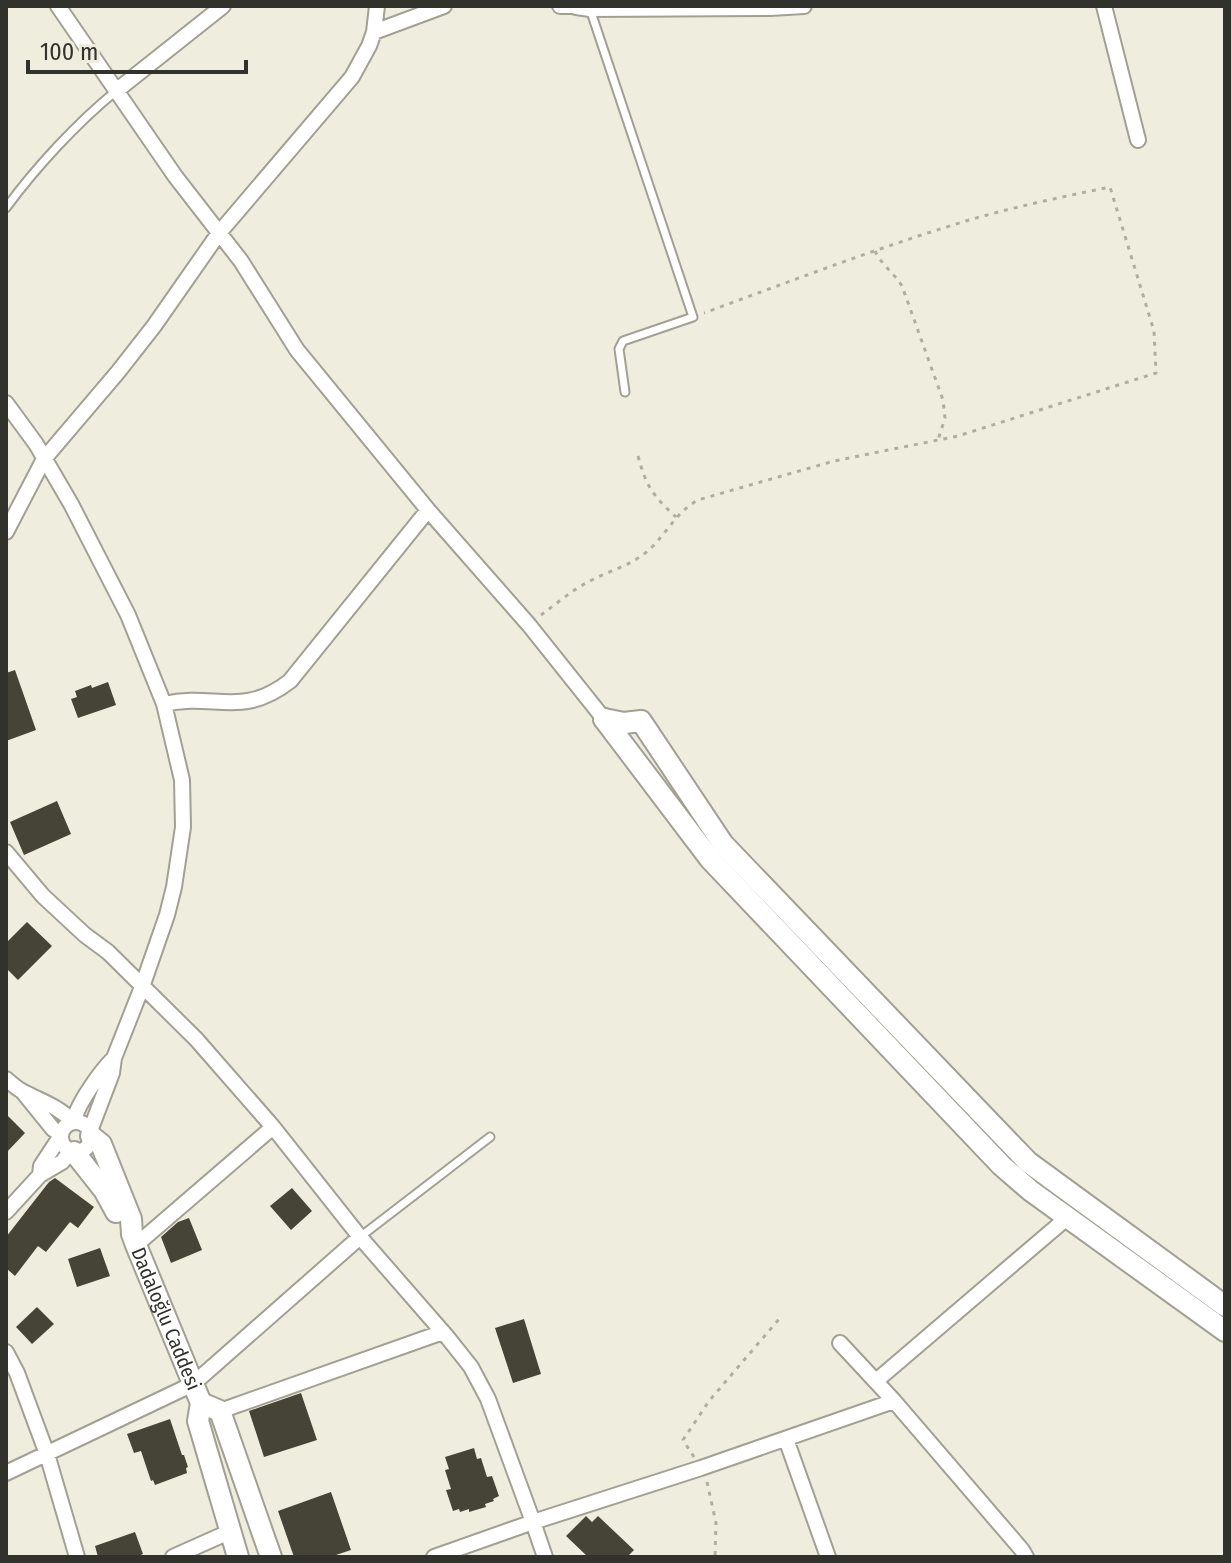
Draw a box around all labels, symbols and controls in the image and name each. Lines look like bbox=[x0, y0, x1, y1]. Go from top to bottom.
scale bar bbox=[28, 24, 246, 74]
text: 100 m bbox=[40, 38, 98, 66]
street label: Dadaloğlu Caddesi bbox=[126, 1244, 206, 1393]

